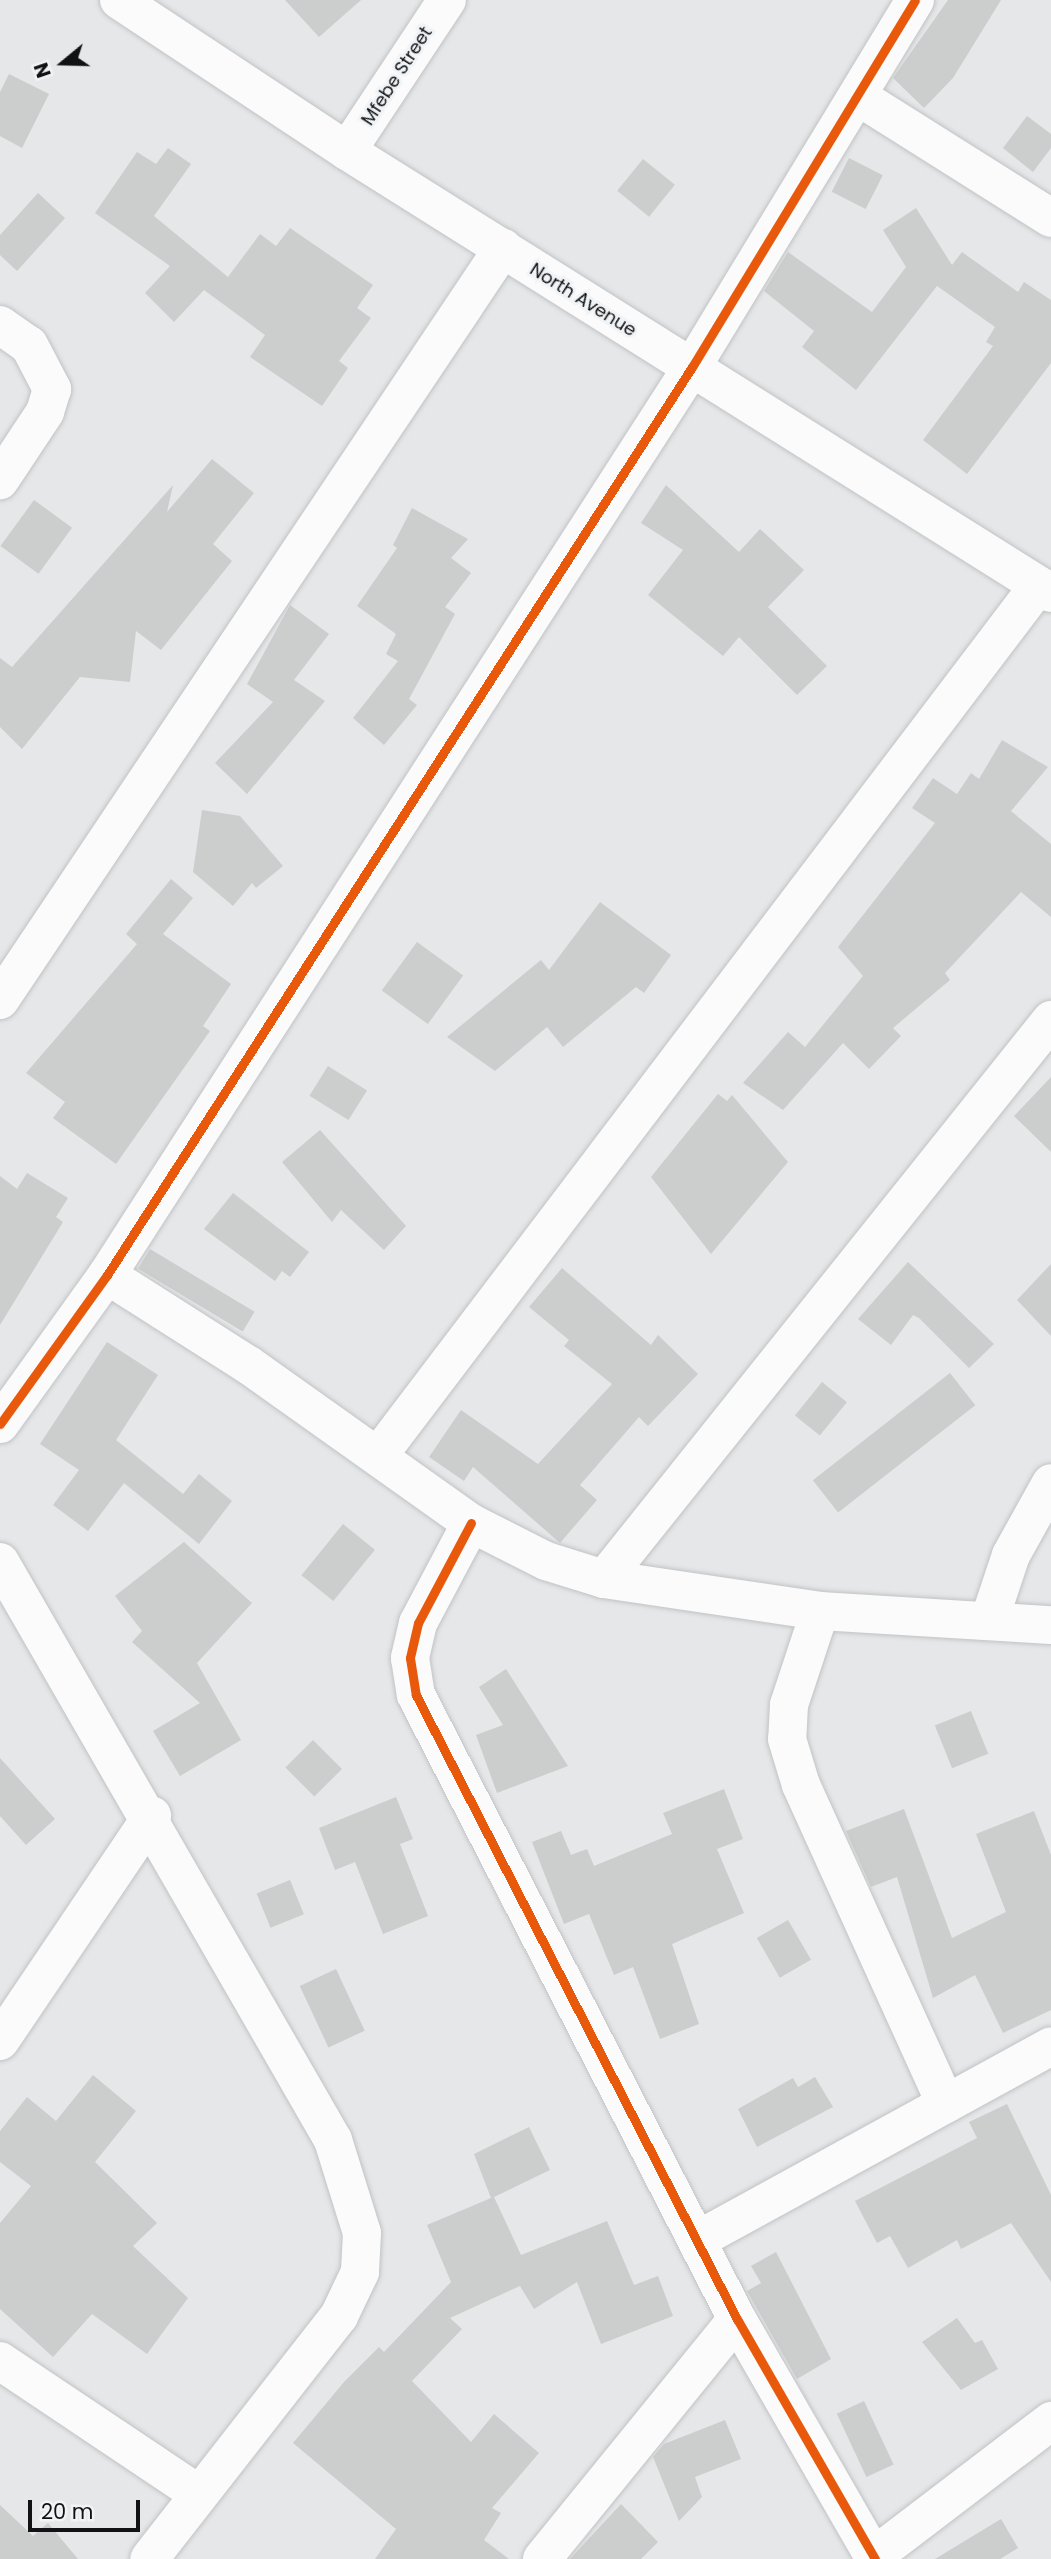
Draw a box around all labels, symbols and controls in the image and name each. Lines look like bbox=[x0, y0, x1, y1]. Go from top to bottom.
street label: Mfebe Street bbox=[357, 23, 437, 129]
north arrow bbox=[28, 28, 98, 98]
text: N bbox=[28, 59, 58, 81]
street label: North Avenue bbox=[526, 259, 640, 341]
scale bar bbox=[32, 2486, 144, 2530]
text: 20 m bbox=[41, 2497, 94, 2526]

